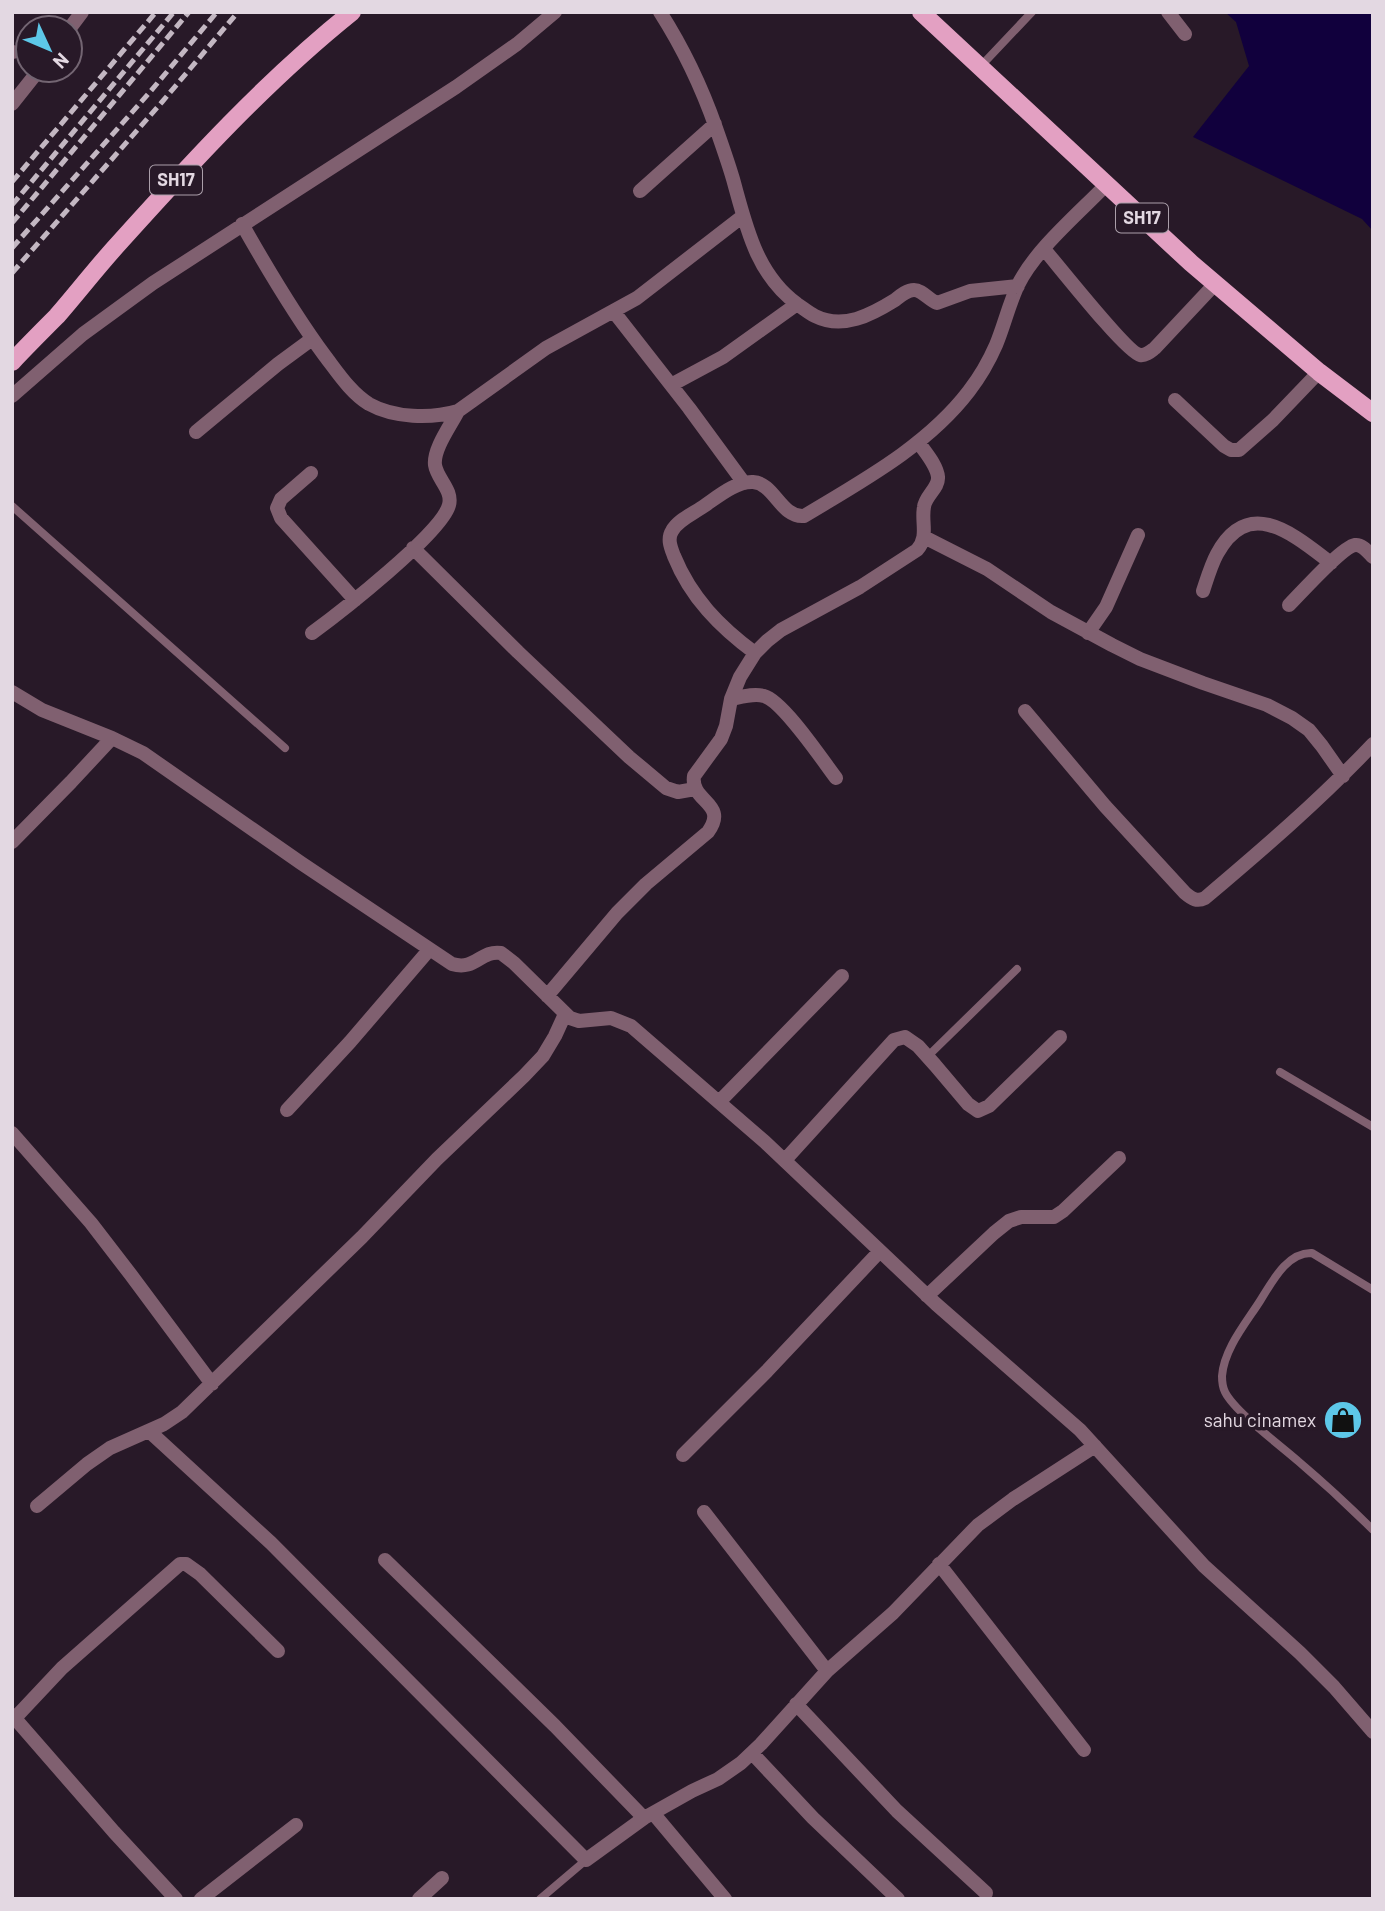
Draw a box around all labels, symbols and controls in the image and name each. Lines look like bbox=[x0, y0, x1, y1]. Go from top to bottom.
north arrow bbox=[14, 14, 84, 84]
text: N bbox=[49, 49, 74, 74]
road number: SH17 bbox=[150, 166, 202, 195]
road number: SH17 bbox=[1116, 204, 1168, 232]
shop icon: sahu cinamex bbox=[1322, 1399, 1364, 1441]
place label: sahu cinamex bbox=[1204, 1408, 1316, 1431]

